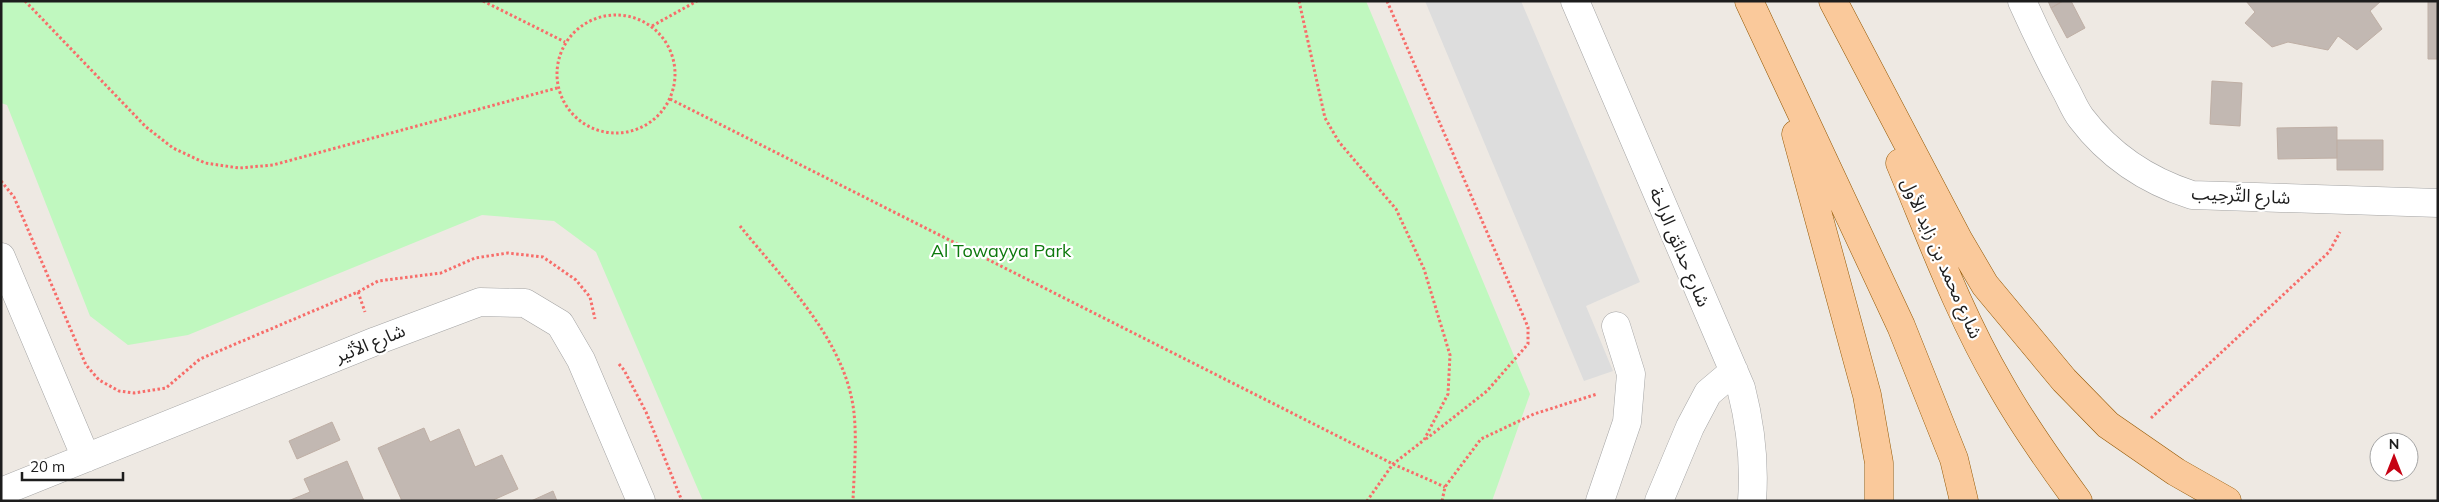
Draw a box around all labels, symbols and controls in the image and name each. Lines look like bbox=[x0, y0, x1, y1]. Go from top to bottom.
street label: شارع محمد بن زايد الأول bbox=[1893, 174, 1988, 343]
street label: شارع التَّرحِيب bbox=[2191, 181, 2291, 212]
street label: شارع حدائق الراحة bbox=[1642, 184, 1716, 311]
park label: Al Towayya Park bbox=[931, 239, 1072, 262]
street label: شارع الأثير bbox=[331, 319, 410, 371]
north arrow bbox=[2369, 432, 2419, 482]
text: N bbox=[2389, 435, 2399, 453]
scale bar bbox=[22, 450, 124, 482]
text: 20 m bbox=[30, 457, 65, 476]

